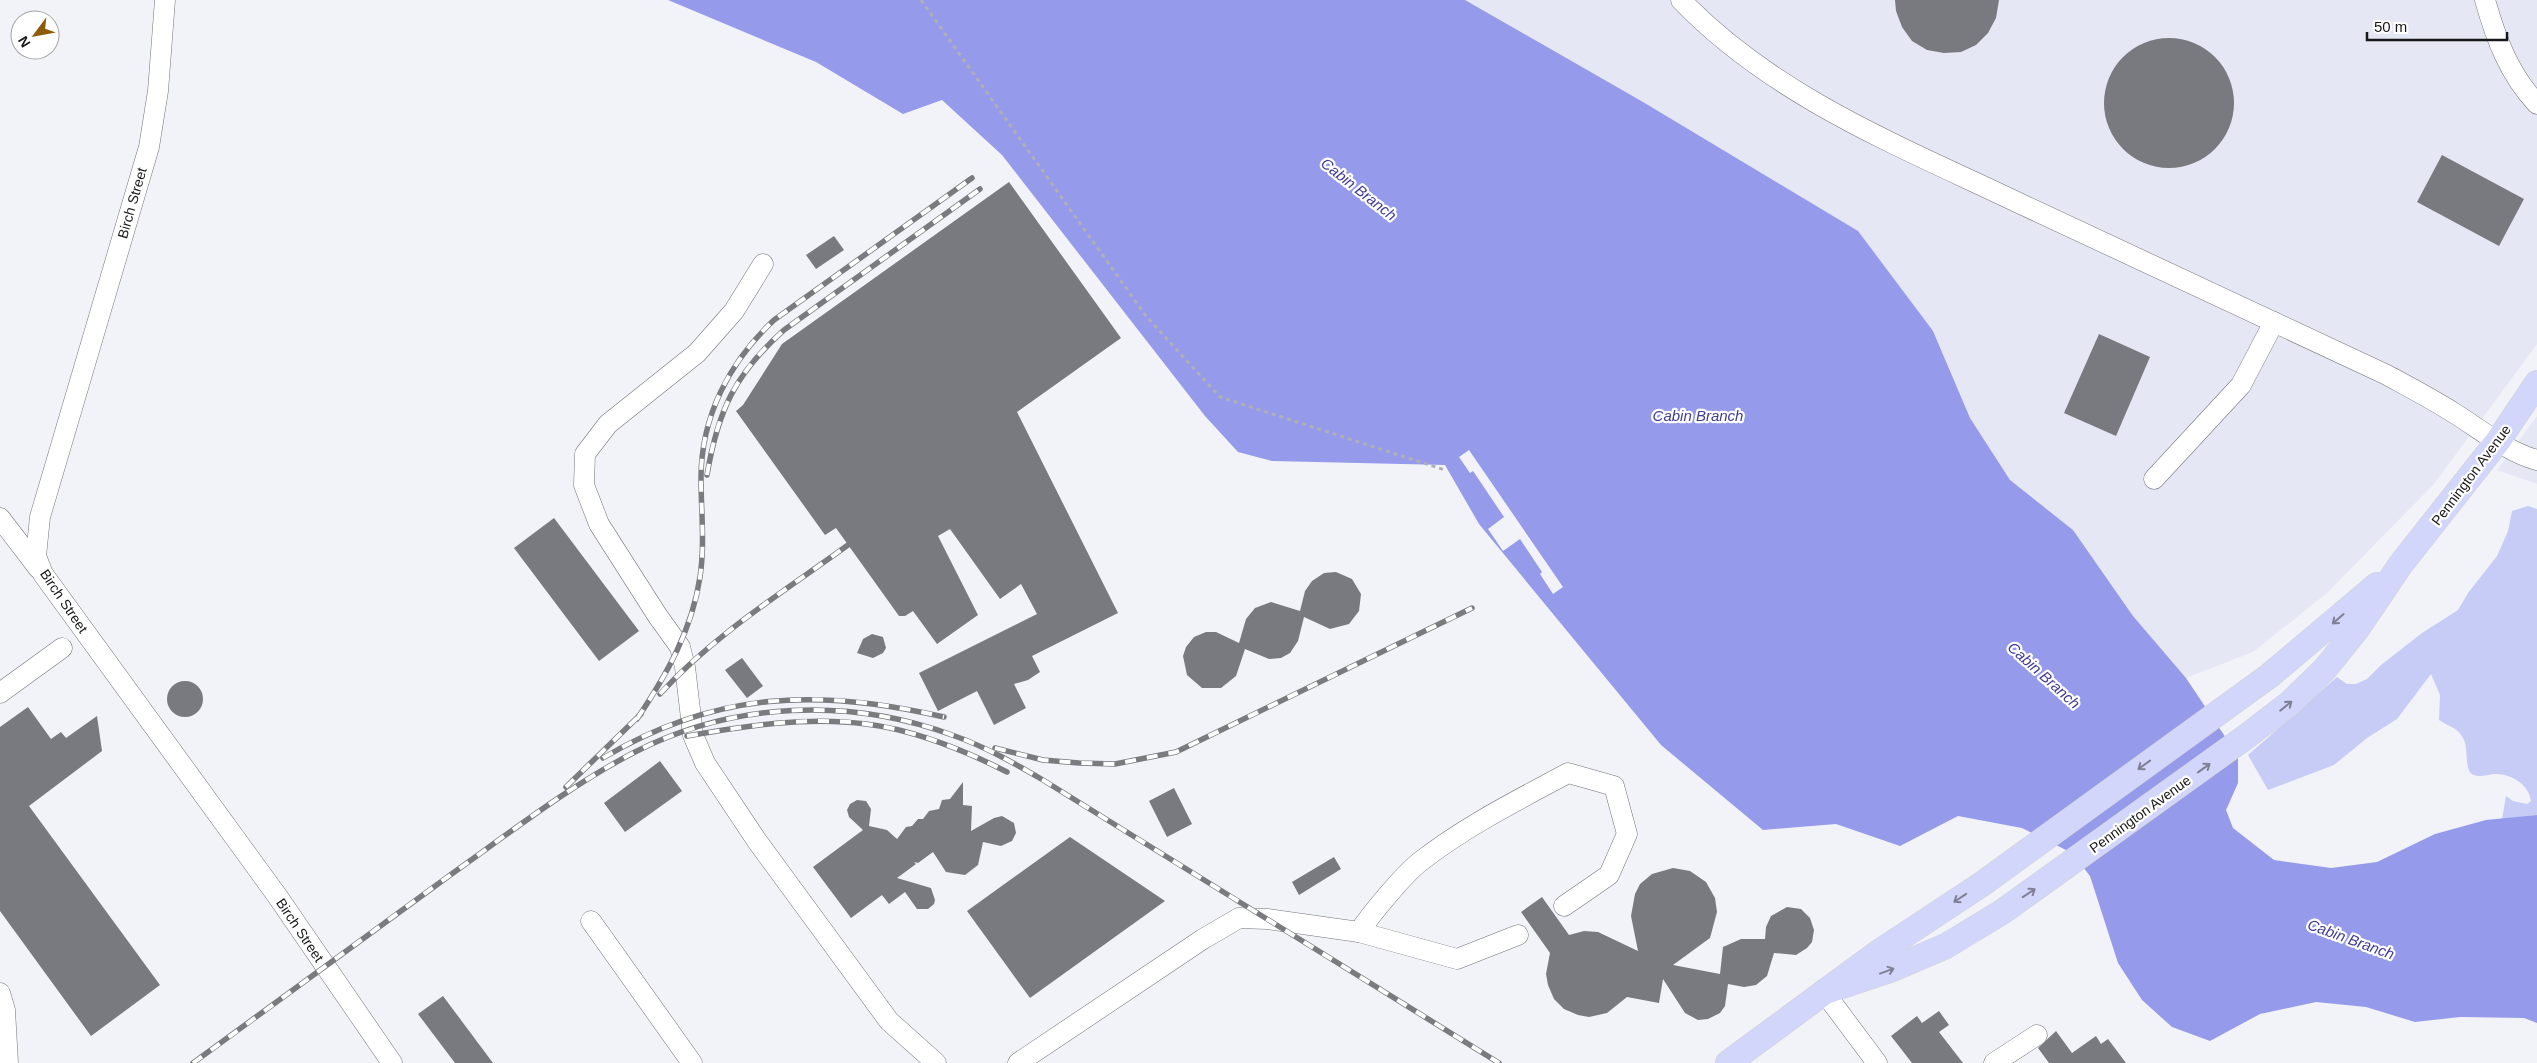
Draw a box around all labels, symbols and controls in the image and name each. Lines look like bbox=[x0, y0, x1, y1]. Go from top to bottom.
north arrow bbox=[10, 10, 60, 60]
scale bar bbox=[2367, 10, 2507, 42]
text: 50 m bbox=[2374, 18, 2407, 35]
text: N bbox=[15, 33, 33, 50]
water label: Cabin Branch bbox=[1318, 154, 1400, 224]
street label: Birch Street bbox=[114, 166, 150, 240]
water label: Cabin Branch bbox=[1653, 407, 1743, 424]
street label: Pennington Avenue bbox=[2428, 422, 2514, 528]
street label: Birch Street bbox=[37, 566, 91, 636]
one-way arrow bbox=[2331, 613, 2344, 624]
water label: Cabin Branch bbox=[2005, 638, 2083, 712]
one-way arrow bbox=[2279, 700, 2292, 711]
one-way arrow bbox=[2138, 760, 2151, 771]
one-way arrow bbox=[2196, 763, 2210, 773]
street label: Pennington Avenue bbox=[2086, 772, 2194, 856]
one-way arrow bbox=[2022, 888, 2036, 898]
one-way arrow bbox=[1953, 893, 1967, 904]
street label: Birch Street bbox=[273, 895, 327, 965]
water label: Cabin Branch bbox=[2305, 915, 2397, 963]
one-way arrow bbox=[1879, 966, 1894, 975]

